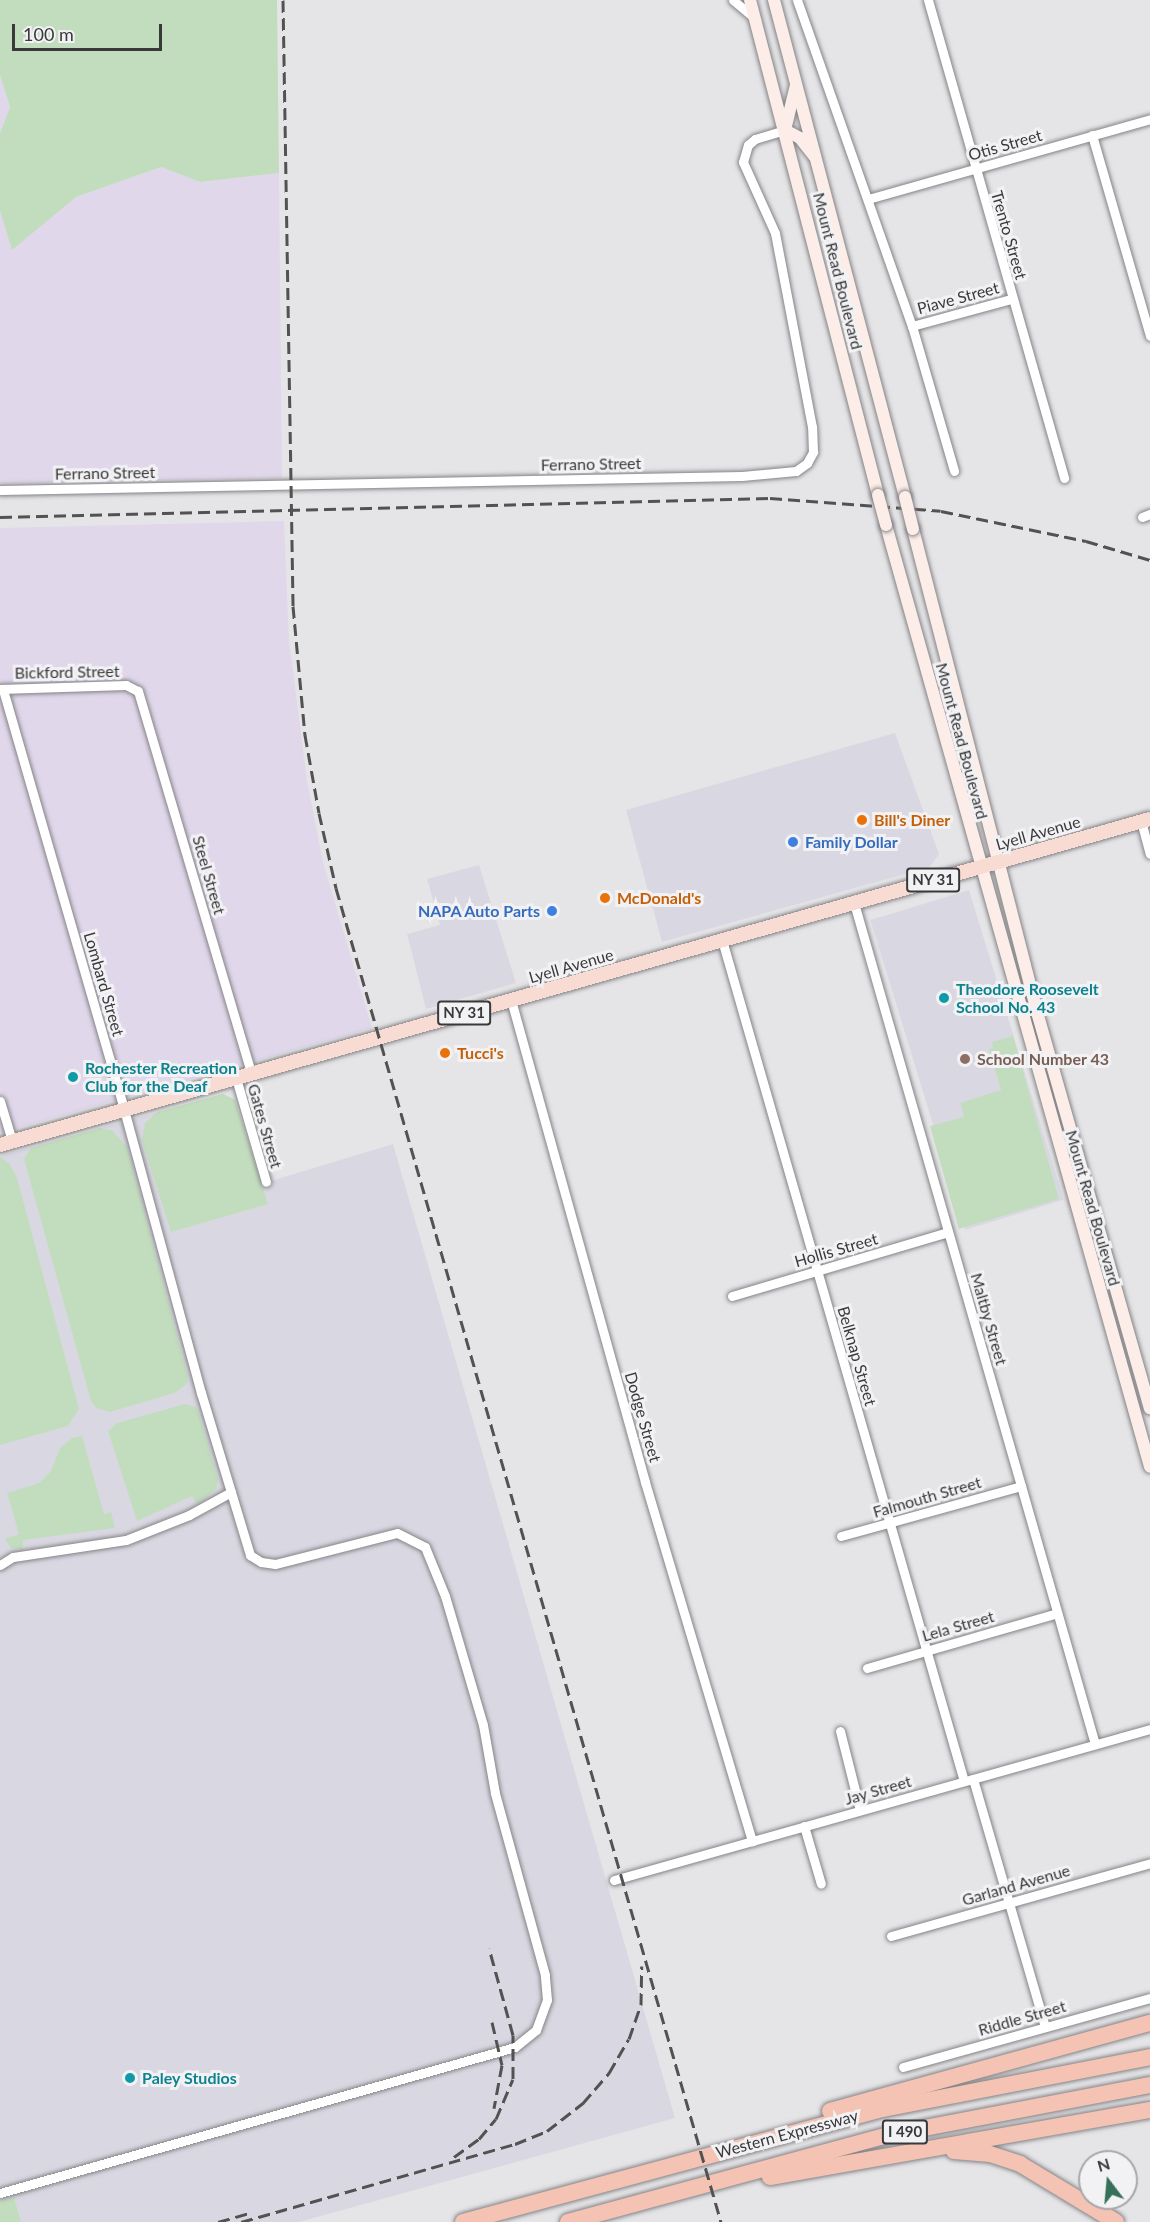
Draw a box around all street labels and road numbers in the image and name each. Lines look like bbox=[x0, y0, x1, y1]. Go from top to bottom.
street label: Otis Street bbox=[966, 125, 1044, 165]
street label: Trento Street bbox=[987, 188, 1031, 282]
street label: Mount Read Boulevard bbox=[809, 191, 867, 351]
street label: Piave Street bbox=[915, 278, 1001, 318]
street label: Ferrano Street bbox=[541, 454, 641, 474]
street label: Ferrano Street bbox=[55, 463, 155, 483]
street label: Bickford Street bbox=[14, 661, 120, 683]
street label: Mount Read Boulevard bbox=[932, 661, 992, 821]
street label: Lyell Avenue bbox=[993, 812, 1083, 854]
street label: Steel Street bbox=[189, 833, 229, 917]
road number: NY 31 bbox=[904, 868, 962, 892]
street label: Lombard Street bbox=[80, 930, 128, 1038]
street label: Lyell Avenue bbox=[526, 945, 616, 987]
road number: NY 31 bbox=[436, 1001, 492, 1025]
street label: Gates Street bbox=[244, 1082, 286, 1170]
street label: Mount Read Boulevard bbox=[1062, 1128, 1124, 1288]
street label: Hollis Street bbox=[792, 1229, 880, 1271]
street label: Maltby Street bbox=[967, 1271, 1011, 1367]
street label: Belknap Street bbox=[834, 1304, 880, 1408]
street label: Dodge Street bbox=[621, 1370, 665, 1464]
street label: Falmouth Street bbox=[871, 1472, 983, 1522]
street label: Lela Street bbox=[920, 1607, 996, 1645]
street label: Jay Street bbox=[842, 1771, 914, 1809]
street label: Garland Avenue bbox=[959, 1860, 1073, 1910]
street label: Riddle Street bbox=[976, 1996, 1068, 2040]
street label: Western Expressway bbox=[714, 2106, 860, 2162]
road number: I 490 bbox=[881, 2120, 929, 2144]

